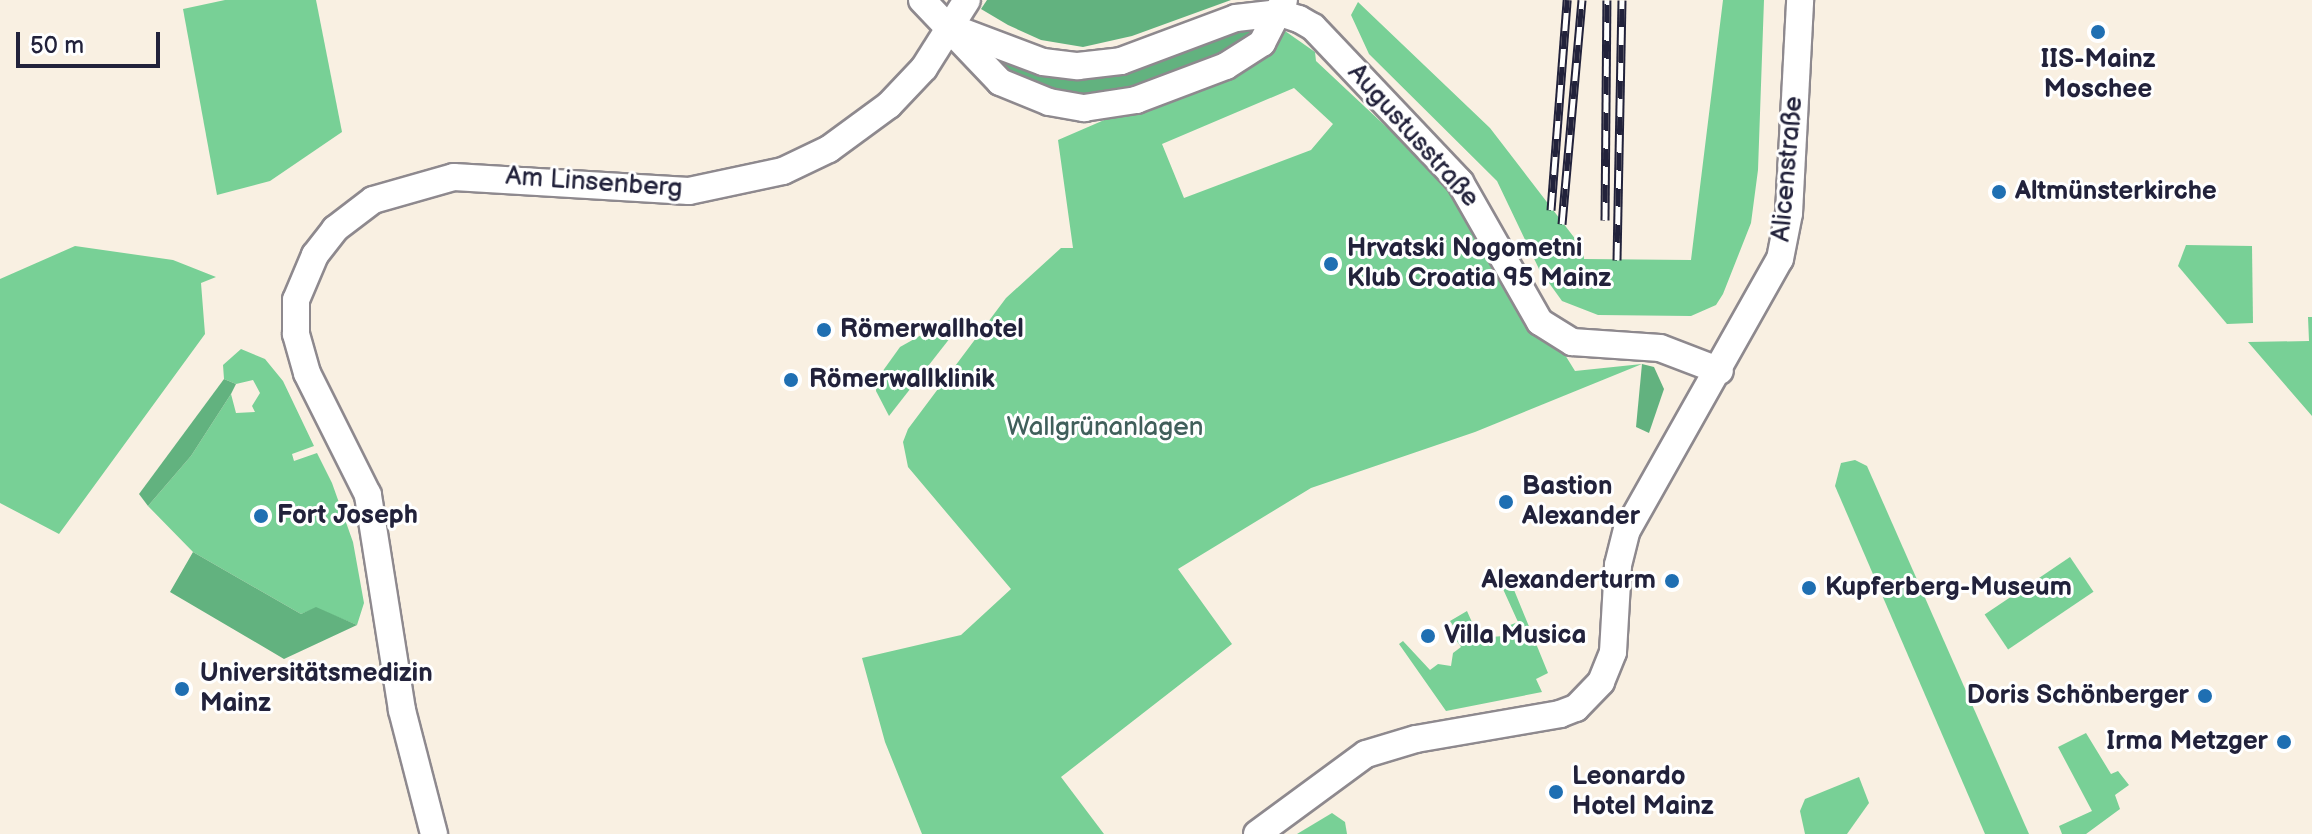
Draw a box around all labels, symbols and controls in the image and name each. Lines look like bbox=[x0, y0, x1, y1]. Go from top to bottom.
scale bar bbox=[20, 16, 164, 66]
marker: IIS-Mainz Moschee bbox=[2089, 23, 2107, 41]
text: 50 m bbox=[30, 31, 84, 60]
place label: IIS-Mainz Moschee bbox=[2040, 44, 2156, 106]
street label: Augustusstraße bbox=[1341, 58, 1485, 214]
street label: Alicenstraße bbox=[1766, 95, 1810, 243]
street label: Am Linsenberg bbox=[505, 161, 683, 205]
place label: Altmünsterkirche bbox=[2015, 176, 2217, 208]
marker: Altmünsterkirche bbox=[1990, 183, 2008, 201]
place label: Hrvatski Nogometni Klub Croatia 95 Mainz bbox=[1347, 233, 1611, 294]
marker: Hrvatski Nogometni Klub Croatia 95 Mainz bbox=[1322, 255, 1340, 273]
place label: Römerwallhotel bbox=[840, 314, 1024, 346]
marker: Römerwallhotel bbox=[815, 321, 833, 339]
place label: Römerwallklinik bbox=[809, 364, 995, 396]
marker: Römerwallklinik bbox=[780, 369, 802, 391]
park label: Wallgrünanlagen bbox=[1007, 412, 1203, 444]
place label: Bastion Alexander bbox=[1522, 471, 1640, 532]
marker: Bastion Alexander bbox=[1497, 493, 1515, 511]
place label: Fort Joseph bbox=[277, 500, 418, 532]
marker: Fort Joseph bbox=[252, 507, 270, 525]
place label: Alexanderturm bbox=[1482, 565, 1656, 597]
marker: Alexanderturm bbox=[1663, 572, 1681, 590]
place label: Kupferberg-Museum bbox=[1825, 572, 2072, 604]
marker: Kupferberg-Museum bbox=[1800, 579, 1818, 597]
place label: Villa Musica bbox=[1444, 620, 1586, 652]
marker: Villa Musica bbox=[1419, 627, 1437, 645]
place label: Universitätsmedizin Mainz bbox=[200, 658, 433, 720]
marker: Universitätsmedizin Mainz bbox=[171, 678, 193, 700]
place label: Doris Schönberger bbox=[1967, 680, 2189, 712]
marker: Doris Schönberger bbox=[2196, 687, 2214, 705]
place label: Irma Metzger bbox=[2106, 726, 2268, 758]
marker: Irma Metzger bbox=[2275, 733, 2293, 751]
place label: Leonardo Hotel Mainz bbox=[1572, 761, 1714, 822]
marker: Leonardo Hotel Mainz bbox=[1547, 783, 1565, 801]

